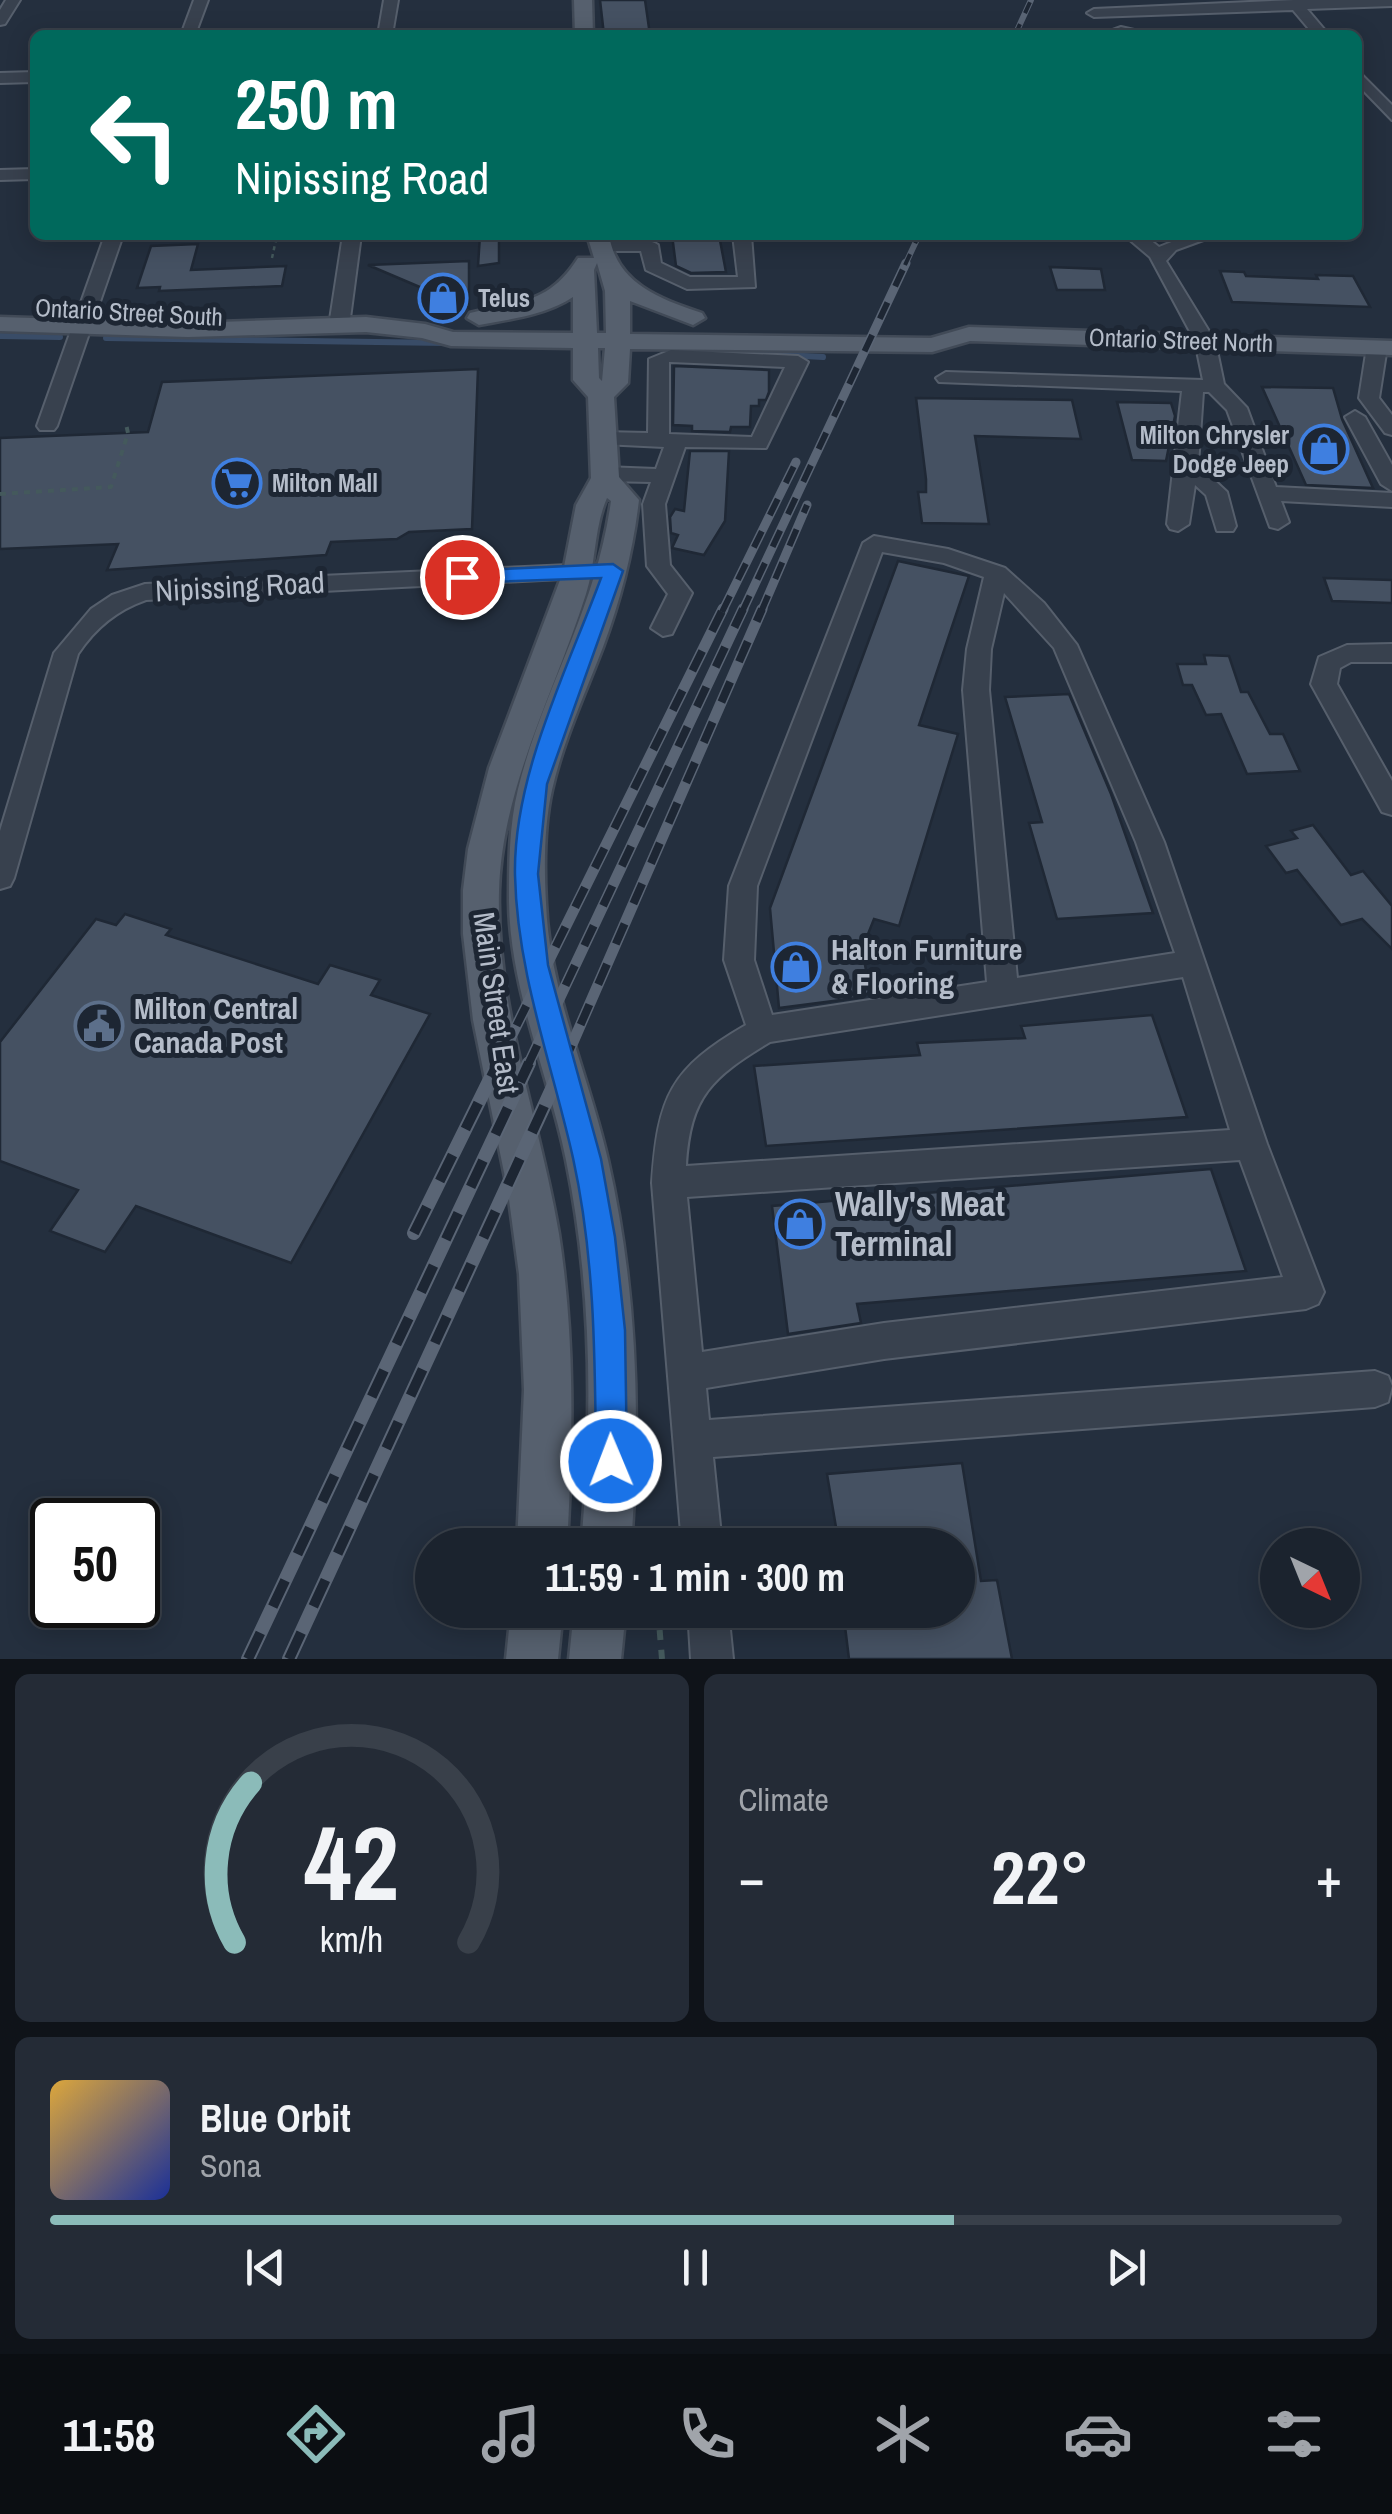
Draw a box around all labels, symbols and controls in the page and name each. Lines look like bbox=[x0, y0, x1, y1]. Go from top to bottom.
text: 250 m bbox=[235, 57, 398, 151]
icon: left bbox=[70, 70, 200, 200]
text: Nipissing Road bbox=[235, 147, 489, 208]
shop icon: Telus bbox=[417, 272, 469, 324]
place label: Telus bbox=[478, 281, 530, 315]
street label: Ontario Street South bbox=[34, 290, 224, 334]
street label: Ontario Street North bbox=[1088, 320, 1274, 360]
place label: Milton Chrysler Dodge Jeep bbox=[1140, 418, 1289, 481]
shop icon: Milton Chrysler Dodge Jeep bbox=[1298, 423, 1350, 475]
supermarket icon: Milton Mall bbox=[211, 457, 263, 509]
place label: Milton Mall bbox=[272, 466, 378, 500]
pin bbox=[420, 535, 505, 620]
icon: arrive bbox=[435, 550, 490, 605]
street label: Nipissing Road bbox=[154, 562, 326, 610]
street label: Main Street East bbox=[464, 909, 530, 1097]
place label: Halton Furniture & Flooring bbox=[831, 929, 1022, 1003]
shop icon: Halton Furniture & Flooring bbox=[770, 941, 822, 993]
place label: Milton Central Canada Post bbox=[134, 988, 298, 1062]
public building icon: Milton Central Canada Post bbox=[73, 1000, 125, 1052]
place label: Wally's Meat Terminal bbox=[835, 1180, 1006, 1267]
shop icon: Wally's Meat Terminal bbox=[774, 1198, 826, 1250]
position arrow bbox=[559, 1409, 663, 1513]
speed limit sign: 50 bbox=[30, 1498, 160, 1628]
north arrow bbox=[1260, 1528, 1360, 1628]
map controls bbox=[1260, 1528, 1360, 1628]
text: 11:59 · 1 min · 300 m bbox=[545, 1552, 845, 1603]
text: Climate bbox=[739, 1778, 829, 1821]
text: 42 bbox=[304, 1792, 399, 1932]
text: 22° bbox=[991, 1826, 1089, 1927]
text: − bbox=[739, 1840, 765, 1914]
text: + bbox=[1316, 1840, 1342, 1914]
text: km/h bbox=[320, 1915, 384, 1963]
text: Blue Orbit bbox=[200, 2093, 351, 2144]
text: Sona bbox=[200, 2144, 261, 2187]
icon: previous bbox=[238, 2240, 293, 2295]
icon: pause bbox=[668, 2240, 723, 2295]
icon: next bbox=[1099, 2240, 1154, 2295]
icon: directions bbox=[281, 2399, 351, 2469]
icon: music bbox=[476, 2399, 546, 2469]
icon: phone bbox=[672, 2399, 742, 2469]
icon: climate bbox=[868, 2399, 938, 2469]
icon: car bbox=[1063, 2399, 1133, 2469]
icon: filters bbox=[1259, 2399, 1329, 2469]
text: 11:58 bbox=[63, 2404, 155, 2465]

